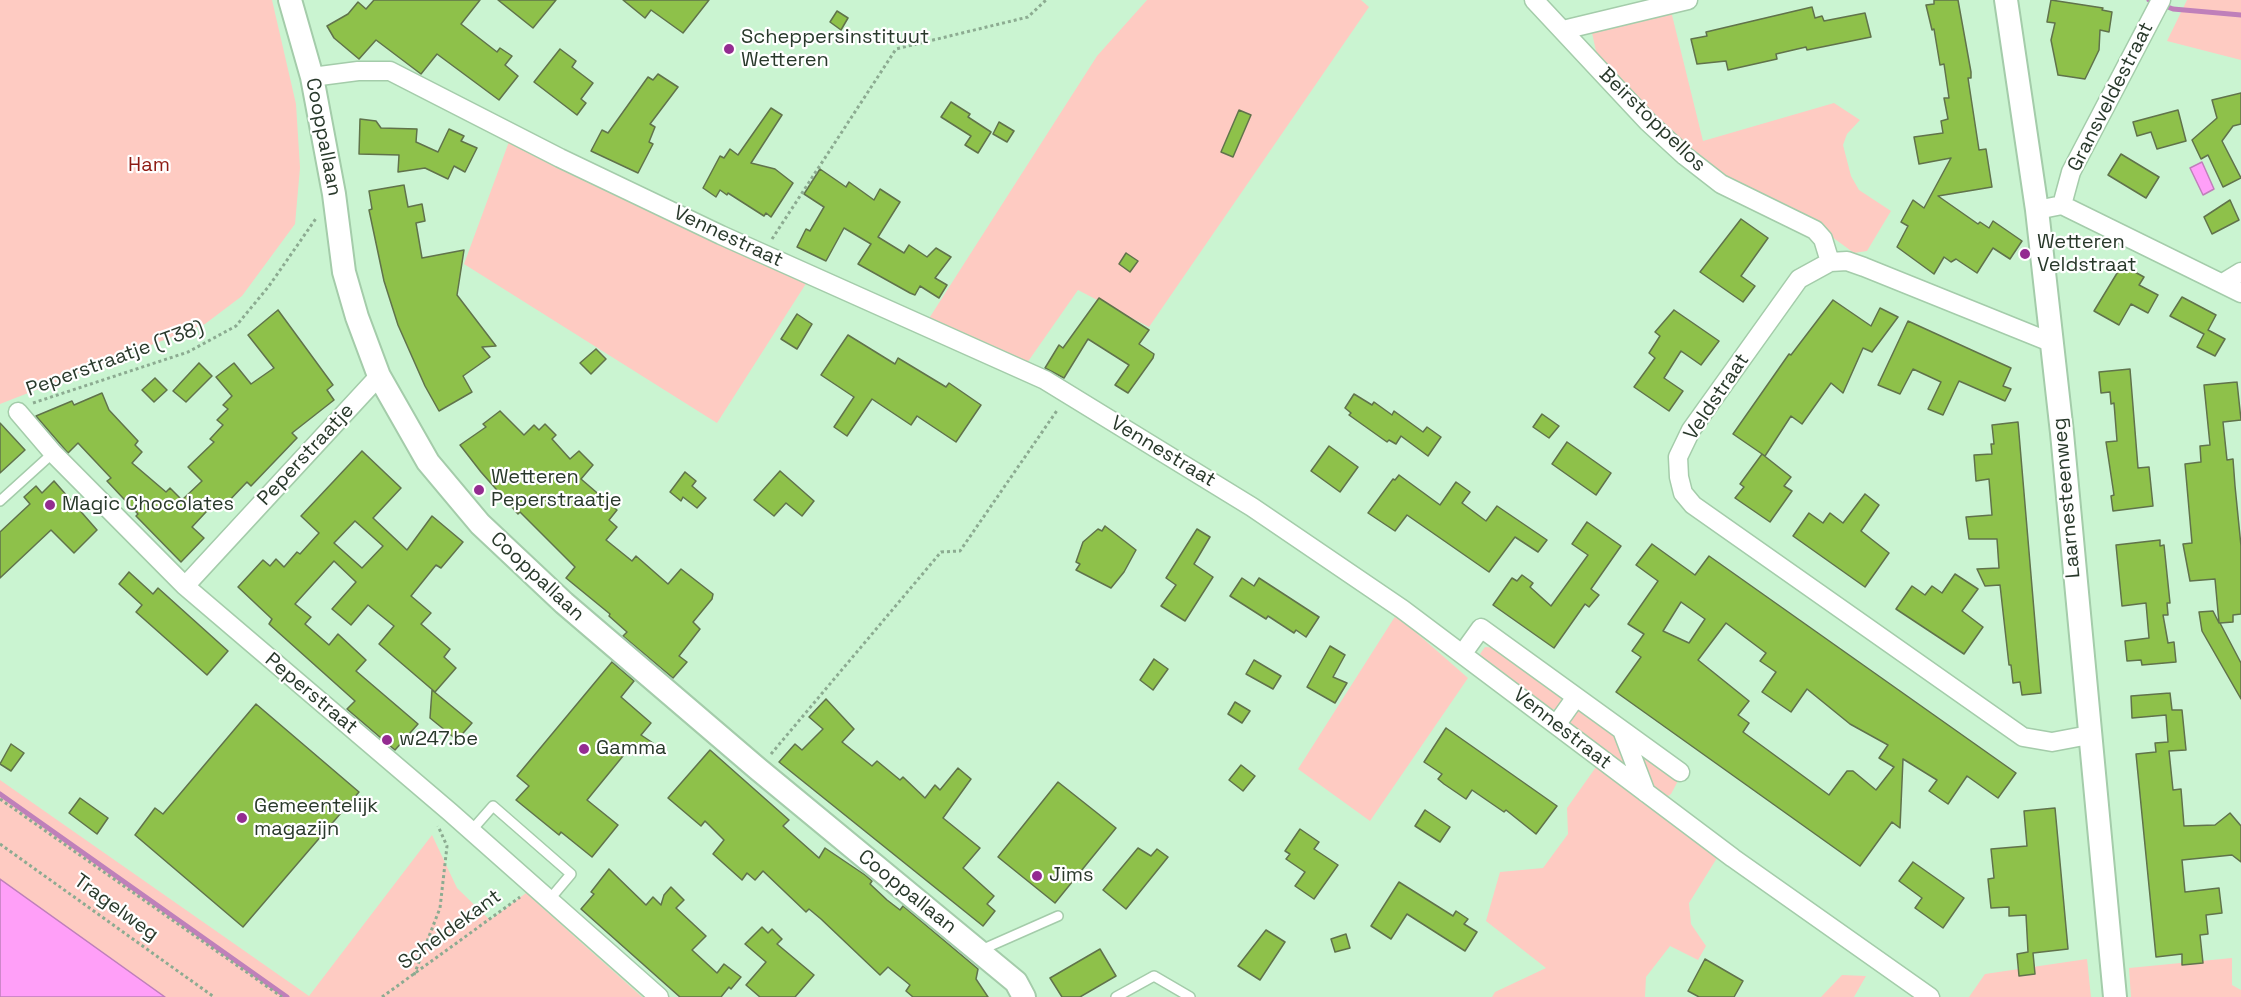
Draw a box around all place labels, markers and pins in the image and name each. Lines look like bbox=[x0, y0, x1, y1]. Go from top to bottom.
place label: Scheppersinstituut Wetteren bbox=[741, 26, 929, 73]
marker: Scheppersinstituut Wetteren bbox=[722, 42, 736, 56]
place label: Wetteren Veldstraat bbox=[2037, 231, 2137, 278]
marker: Wetteren Veldstraat bbox=[2018, 247, 2032, 261]
place label: Wetteren Peperstraatje bbox=[491, 466, 622, 513]
marker: Wetteren Peperstraatje bbox=[472, 483, 486, 497]
place label: Magic Chocolates bbox=[62, 493, 234, 517]
marker: Magic Chocolates bbox=[43, 498, 57, 512]
place label: w247.be bbox=[399, 728, 478, 752]
marker: w247.be bbox=[380, 733, 394, 747]
place label: Gamma bbox=[596, 737, 667, 761]
marker: Gamma bbox=[577, 742, 591, 756]
place label: Gemeentelijk magazijn bbox=[254, 795, 378, 842]
marker: Gemeentelijk magazijn bbox=[235, 811, 249, 825]
place label: Jims bbox=[1049, 864, 1094, 888]
marker: Jims bbox=[1030, 869, 1044, 883]

